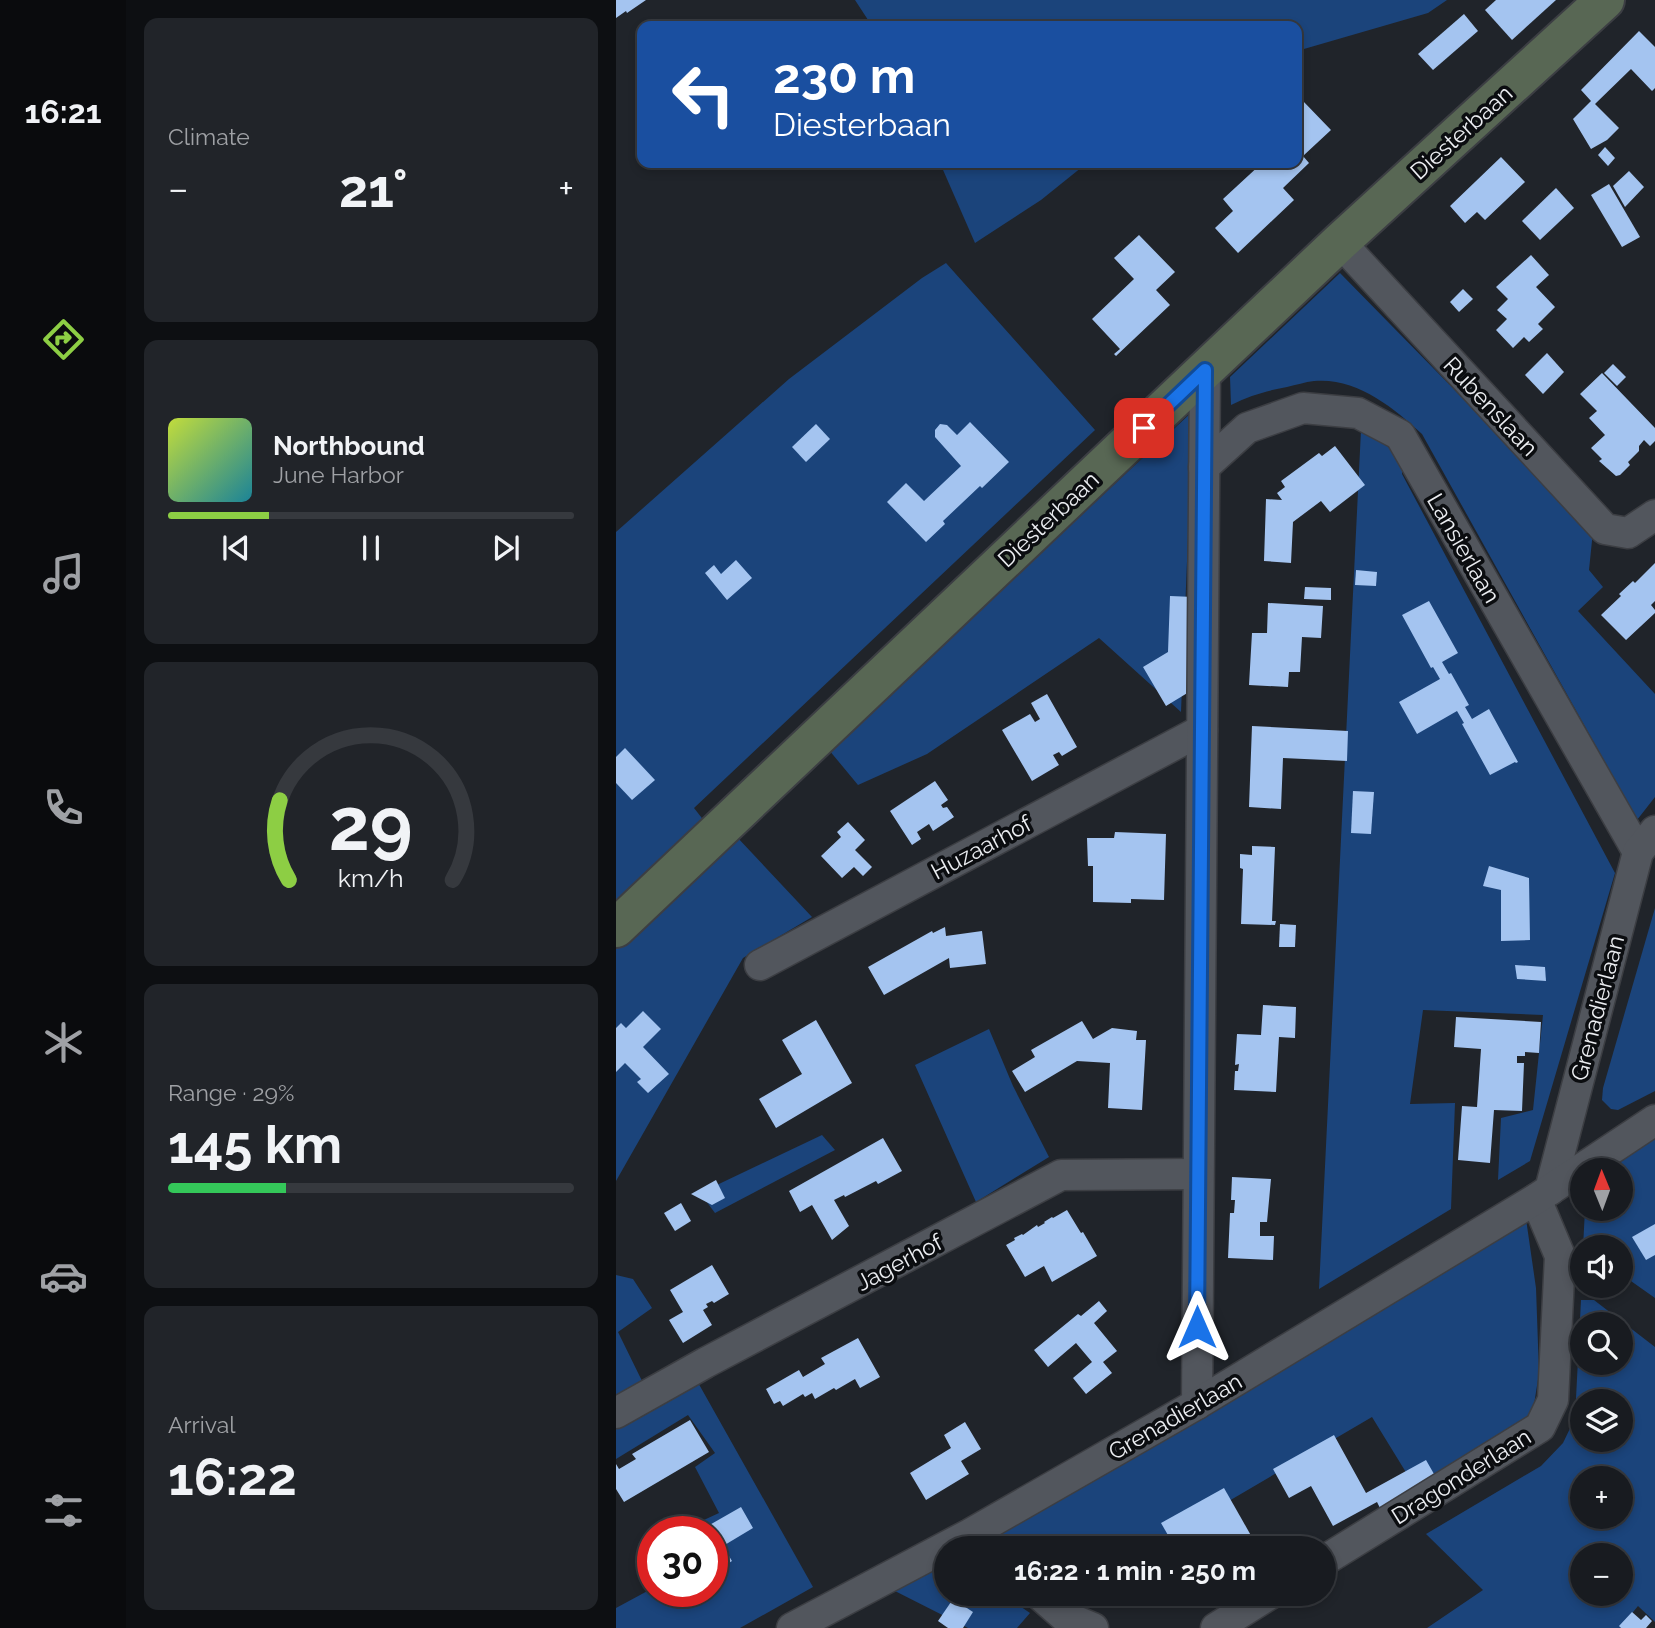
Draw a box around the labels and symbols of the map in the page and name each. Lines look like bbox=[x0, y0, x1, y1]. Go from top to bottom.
street label: Diesterbaan bbox=[1404, 79, 1518, 185]
street label: Rubenslaan bbox=[1438, 351, 1544, 461]
pin bbox=[1114, 398, 1174, 458]
street label: Diesterbaan bbox=[992, 466, 1104, 572]
street label: Lansierlaan bbox=[1422, 489, 1506, 607]
street label: Huzaarhof bbox=[926, 809, 1037, 885]
street label: Grenadierlaan bbox=[1565, 932, 1629, 1084]
north arrow bbox=[1570, 1158, 1633, 1222]
street label: Jagerhof bbox=[851, 1227, 948, 1296]
position arrow bbox=[1160, 1290, 1234, 1364]
street label: Grenadierlaan bbox=[1104, 1367, 1246, 1465]
street label: Dragonderlaan bbox=[1386, 1422, 1536, 1530]
speed limit sign: 30 bbox=[637, 1516, 728, 1607]

